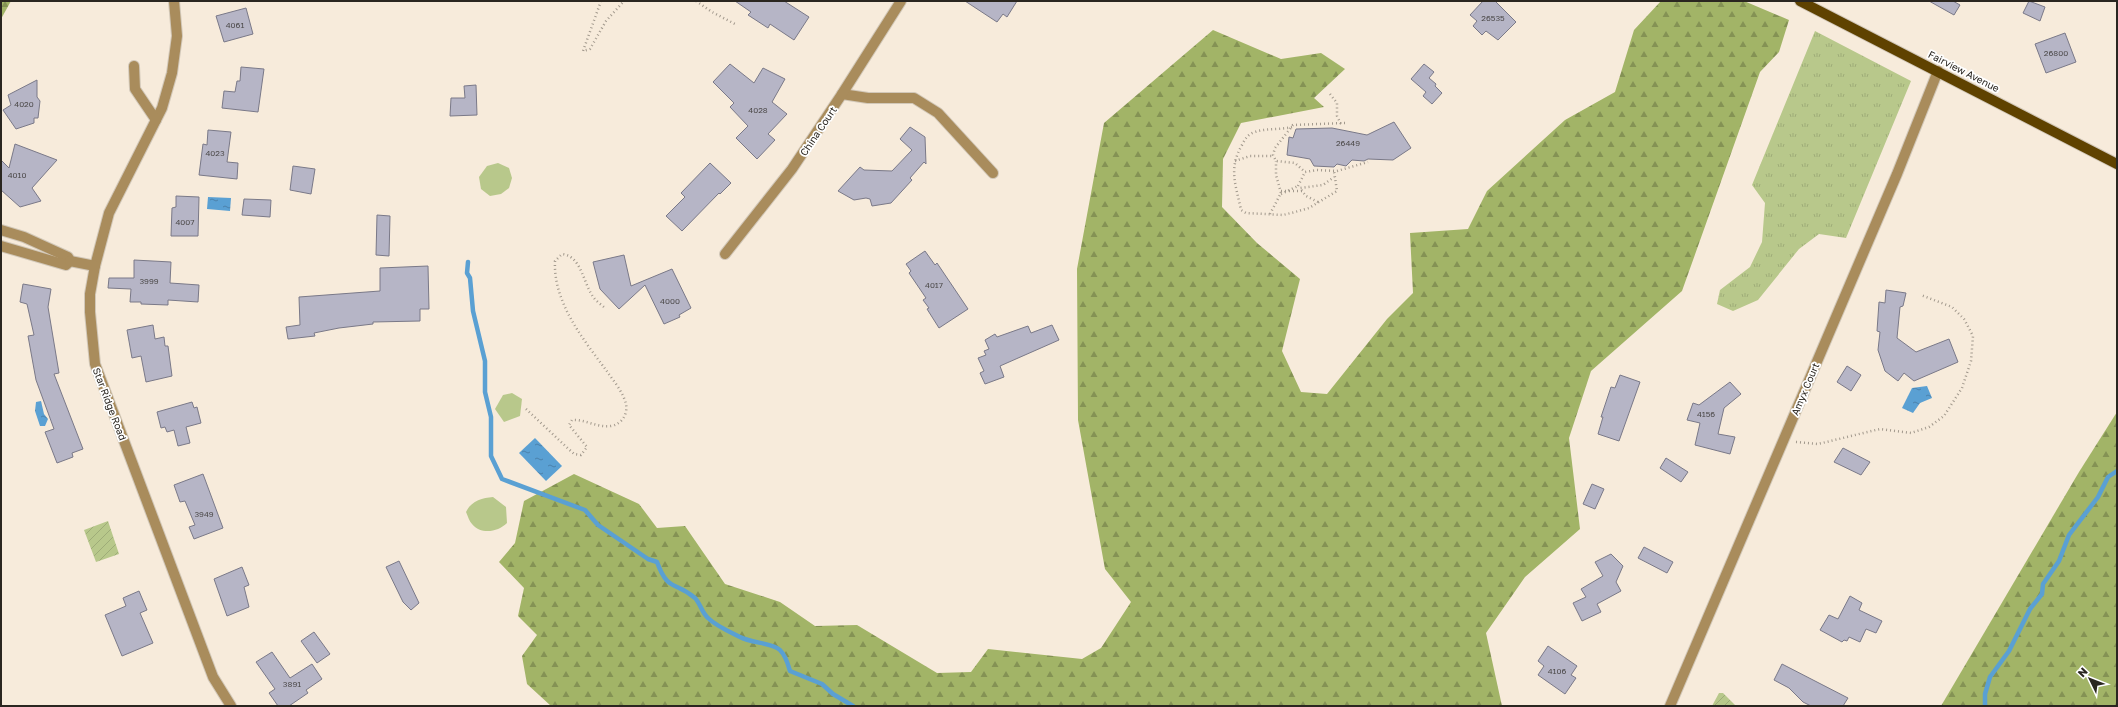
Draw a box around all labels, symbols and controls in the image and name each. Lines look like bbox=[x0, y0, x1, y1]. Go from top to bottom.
house number: 26535 bbox=[1481, 13, 1505, 23]
house number: 4061 bbox=[226, 20, 244, 30]
street label: Fairview Avenue bbox=[1926, 48, 2002, 94]
house number: 26800 bbox=[2044, 48, 2068, 58]
house number: 4020 bbox=[14, 99, 34, 109]
street label: China Court bbox=[797, 104, 839, 158]
house number: 4028 bbox=[748, 105, 768, 115]
house number: 26449 bbox=[1336, 138, 1360, 148]
house number: 4023 bbox=[205, 148, 225, 158]
house number: 4010 bbox=[8, 170, 26, 180]
house number: 4007 bbox=[175, 217, 195, 227]
house number: 3999 bbox=[139, 276, 159, 286]
house number: 4017 bbox=[925, 280, 943, 290]
house number: 4000 bbox=[660, 296, 680, 306]
street label: Amyx Court bbox=[1789, 361, 1821, 417]
street label: Star Ridge Road bbox=[91, 366, 129, 442]
house number: 4156 bbox=[1697, 409, 1715, 419]
house number: 3949 bbox=[194, 509, 214, 519]
north arrow bbox=[2070, 659, 2110, 699]
text: N bbox=[2075, 664, 2090, 679]
house number: 4106 bbox=[1548, 666, 1566, 676]
house number: 3891 bbox=[283, 679, 301, 689]

